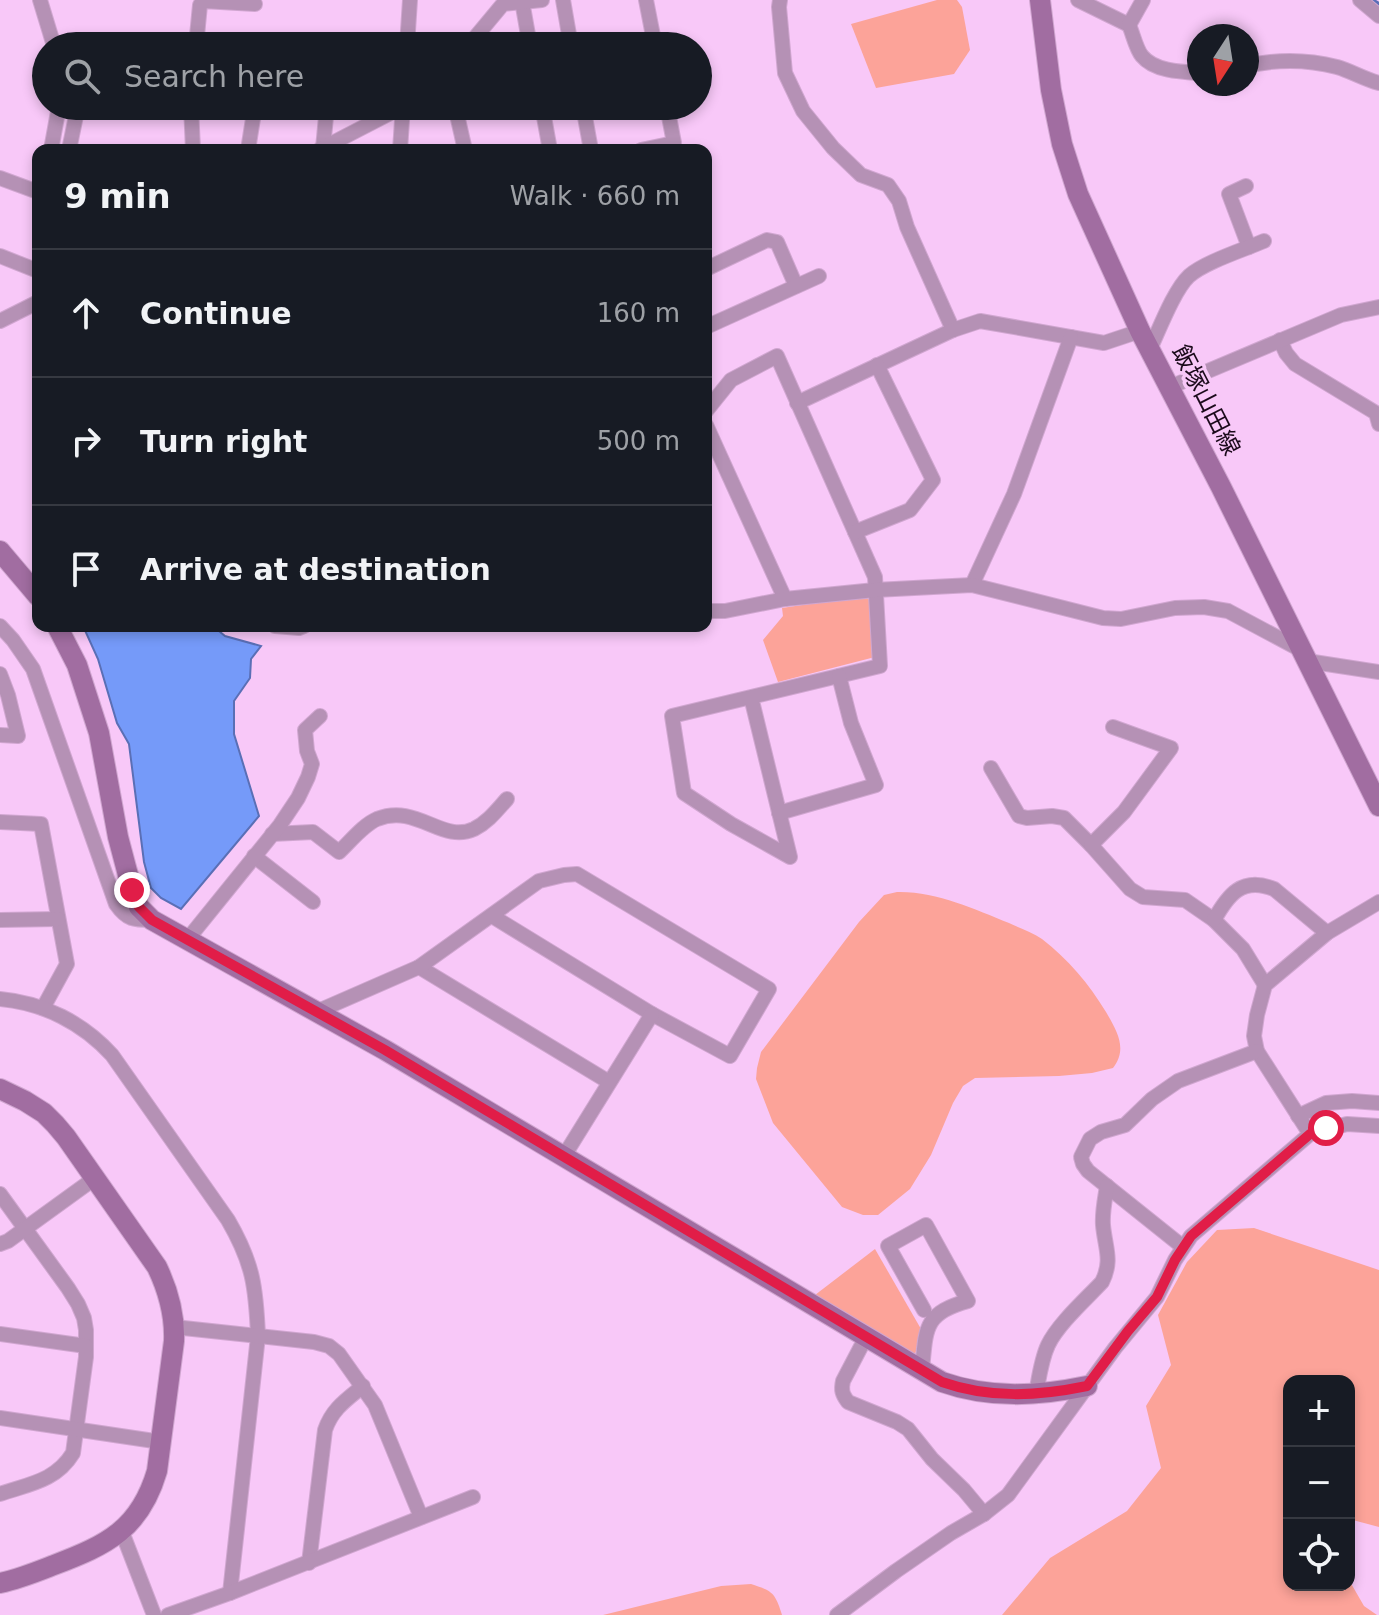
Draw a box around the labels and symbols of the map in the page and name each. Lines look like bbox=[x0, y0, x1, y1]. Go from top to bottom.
north arrow bbox=[1187, 24, 1259, 96]
street label: 飯塚山田線 bbox=[1166, 340, 1246, 460]
route end bbox=[114, 872, 150, 908]
route start bbox=[1308, 1110, 1344, 1146]

